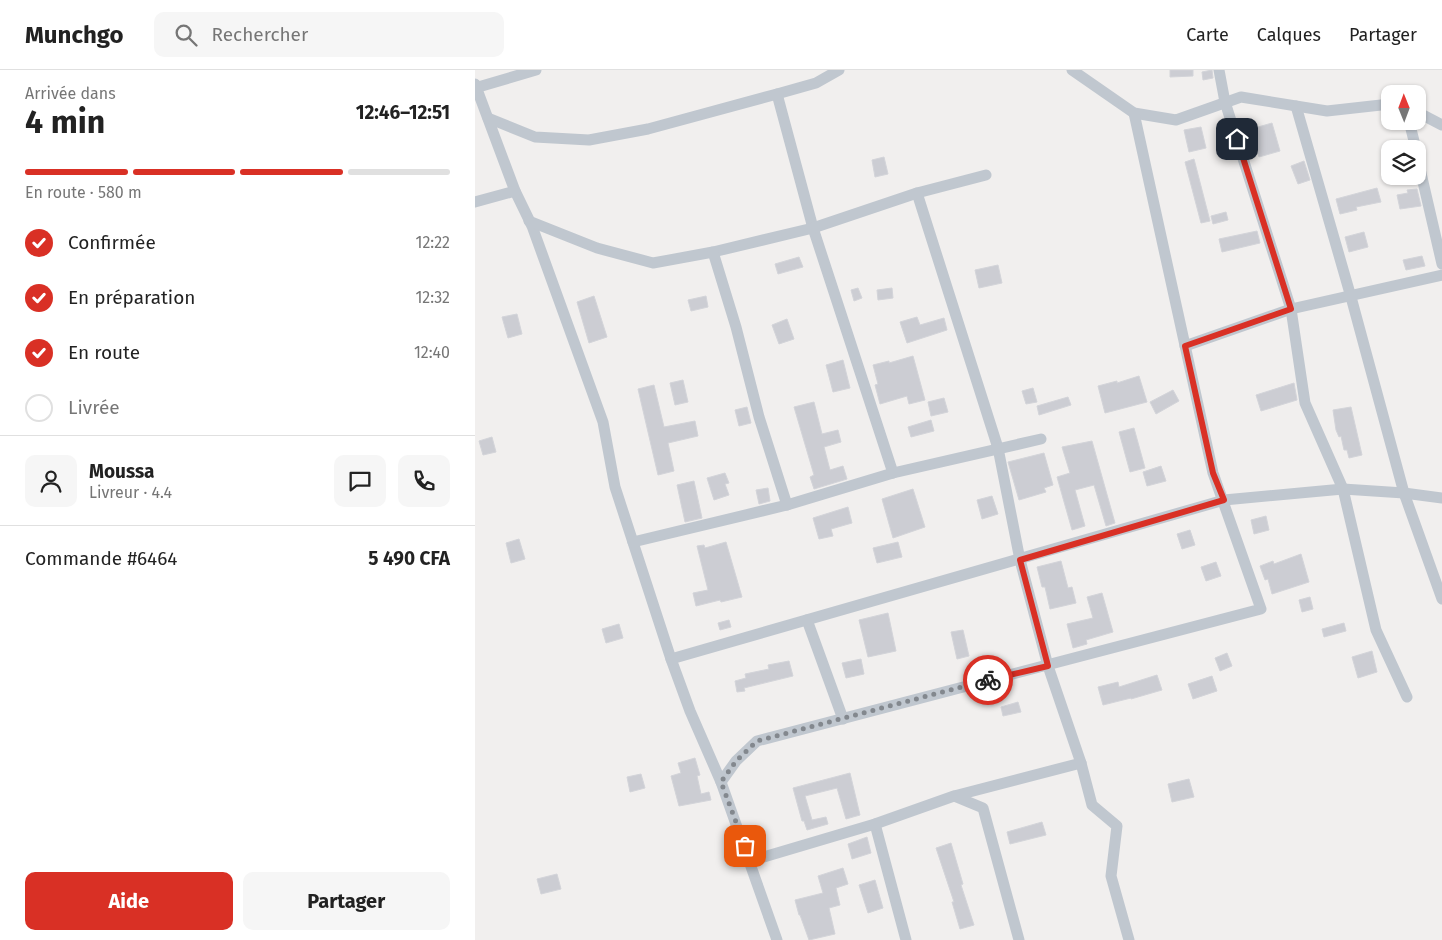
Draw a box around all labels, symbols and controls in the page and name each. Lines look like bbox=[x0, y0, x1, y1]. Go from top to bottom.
search box bbox=[154, 12, 504, 57]
text: Munchgo bbox=[25, 21, 124, 49]
icon: search bbox=[172, 21, 200, 49]
text: Rechercher bbox=[212, 23, 308, 46]
text: Carte bbox=[1186, 24, 1229, 46]
text: Calques bbox=[1257, 24, 1321, 46]
text: Partager bbox=[1349, 24, 1417, 46]
text: Arrivée dans bbox=[25, 84, 116, 103]
north arrow bbox=[1381, 85, 1426, 130]
map controls bbox=[1381, 85, 1426, 185]
text: 12:46–12:51 bbox=[356, 101, 450, 124]
text: 4 min bbox=[25, 103, 105, 141]
pin bbox=[1216, 118, 1258, 160]
icon: home bbox=[1223, 125, 1251, 153]
button: layers bbox=[1381, 140, 1426, 185]
text: En route · 580 m bbox=[25, 183, 142, 202]
icon: check bbox=[25, 229, 53, 257]
text: Confirmée bbox=[68, 231, 156, 254]
text: 12:22 bbox=[415, 233, 450, 252]
icon: check bbox=[25, 284, 53, 312]
text: En préparation bbox=[68, 286, 195, 309]
text: 12:32 bbox=[415, 288, 450, 307]
icon: check bbox=[25, 339, 53, 367]
text: En route bbox=[68, 341, 140, 364]
text: 12:40 bbox=[414, 343, 450, 362]
text: Livrée bbox=[68, 396, 120, 419]
button: person bbox=[25, 455, 77, 507]
button: chat bbox=[334, 455, 386, 507]
button: phone bbox=[398, 455, 450, 507]
text: Moussa bbox=[89, 460, 154, 483]
text: Livreur · 4.4 bbox=[89, 483, 172, 502]
text: Commande #6464 bbox=[25, 547, 177, 570]
text: 5 490 CFA bbox=[368, 547, 450, 570]
courier bbox=[963, 655, 1013, 705]
icon: bike bbox=[974, 666, 1002, 694]
pin bbox=[724, 825, 766, 867]
icon: bag bbox=[731, 832, 759, 860]
button: Aide bbox=[25, 872, 233, 930]
button: Partager bbox=[243, 872, 450, 930]

